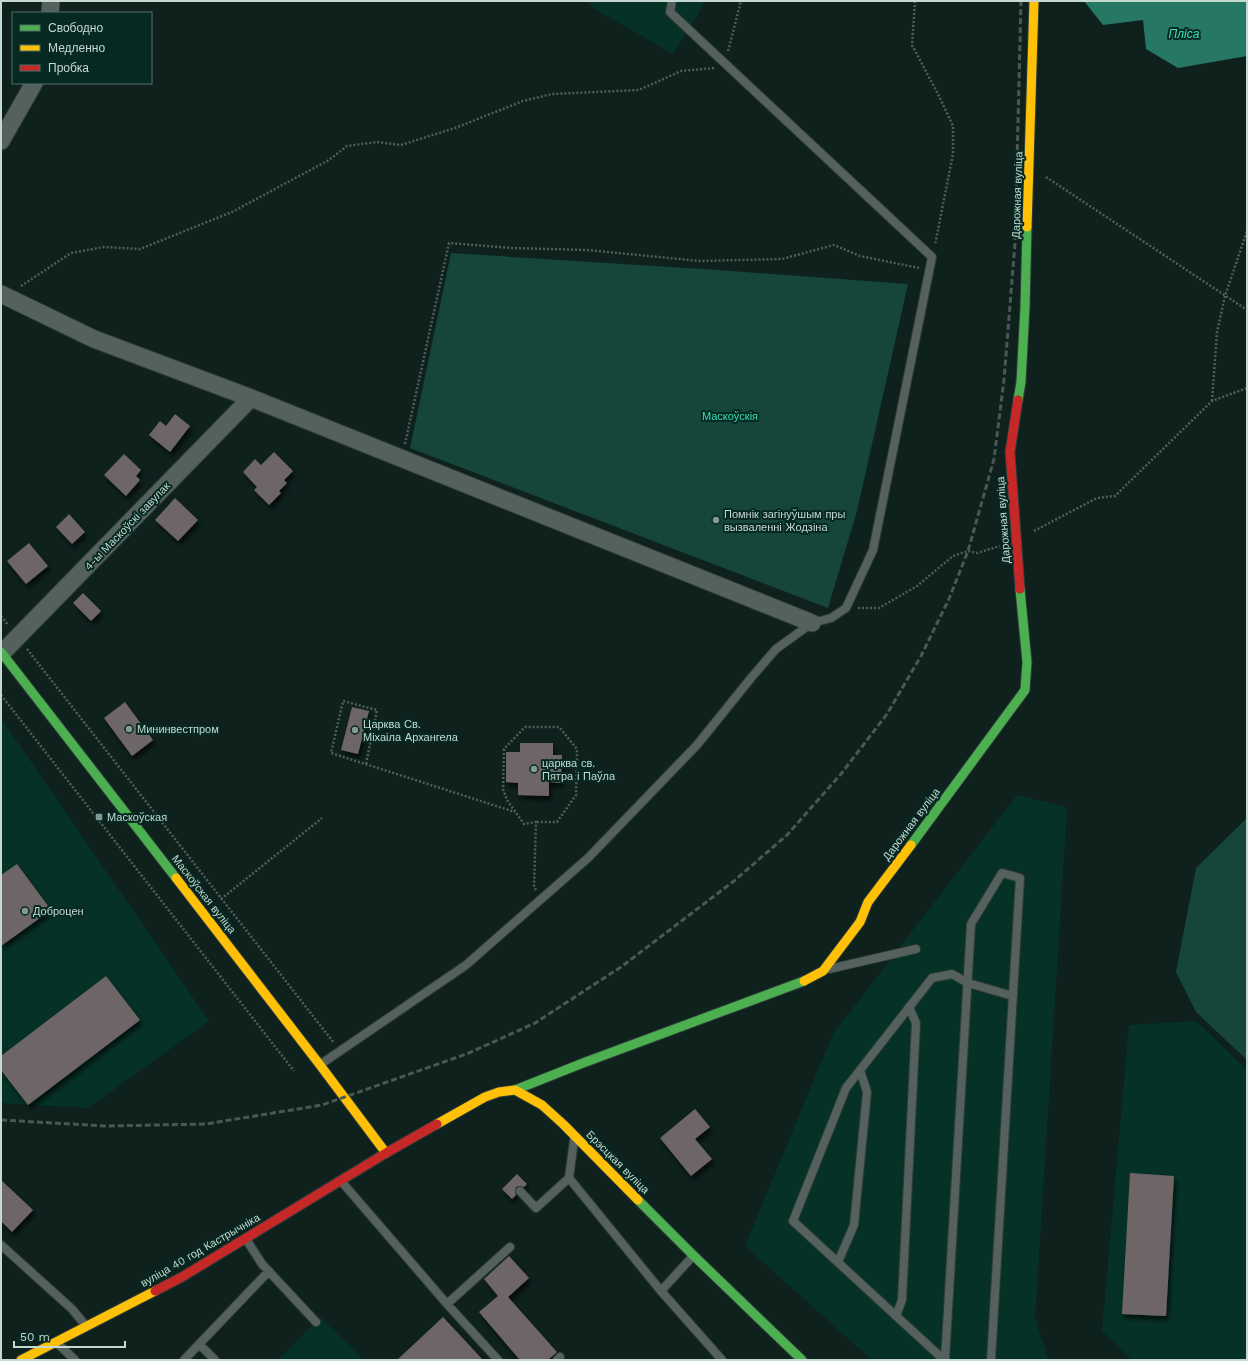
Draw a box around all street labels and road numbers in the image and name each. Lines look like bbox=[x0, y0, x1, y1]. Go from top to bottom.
street label: Дарожная вуліца bbox=[1009, 150, 1026, 239]
street label: Дарожная вуліца bbox=[994, 475, 1013, 564]
street label: 4-ы Маскоўскі завулак bbox=[82, 480, 173, 573]
street label: Дарожная вуліца bbox=[880, 785, 943, 863]
street label: Маскоўская вуліца bbox=[169, 852, 239, 937]
street label: Брэсцкая вуліца bbox=[583, 1128, 652, 1197]
street label: вуліца 40 год Кастрычніка bbox=[138, 1210, 263, 1290]

